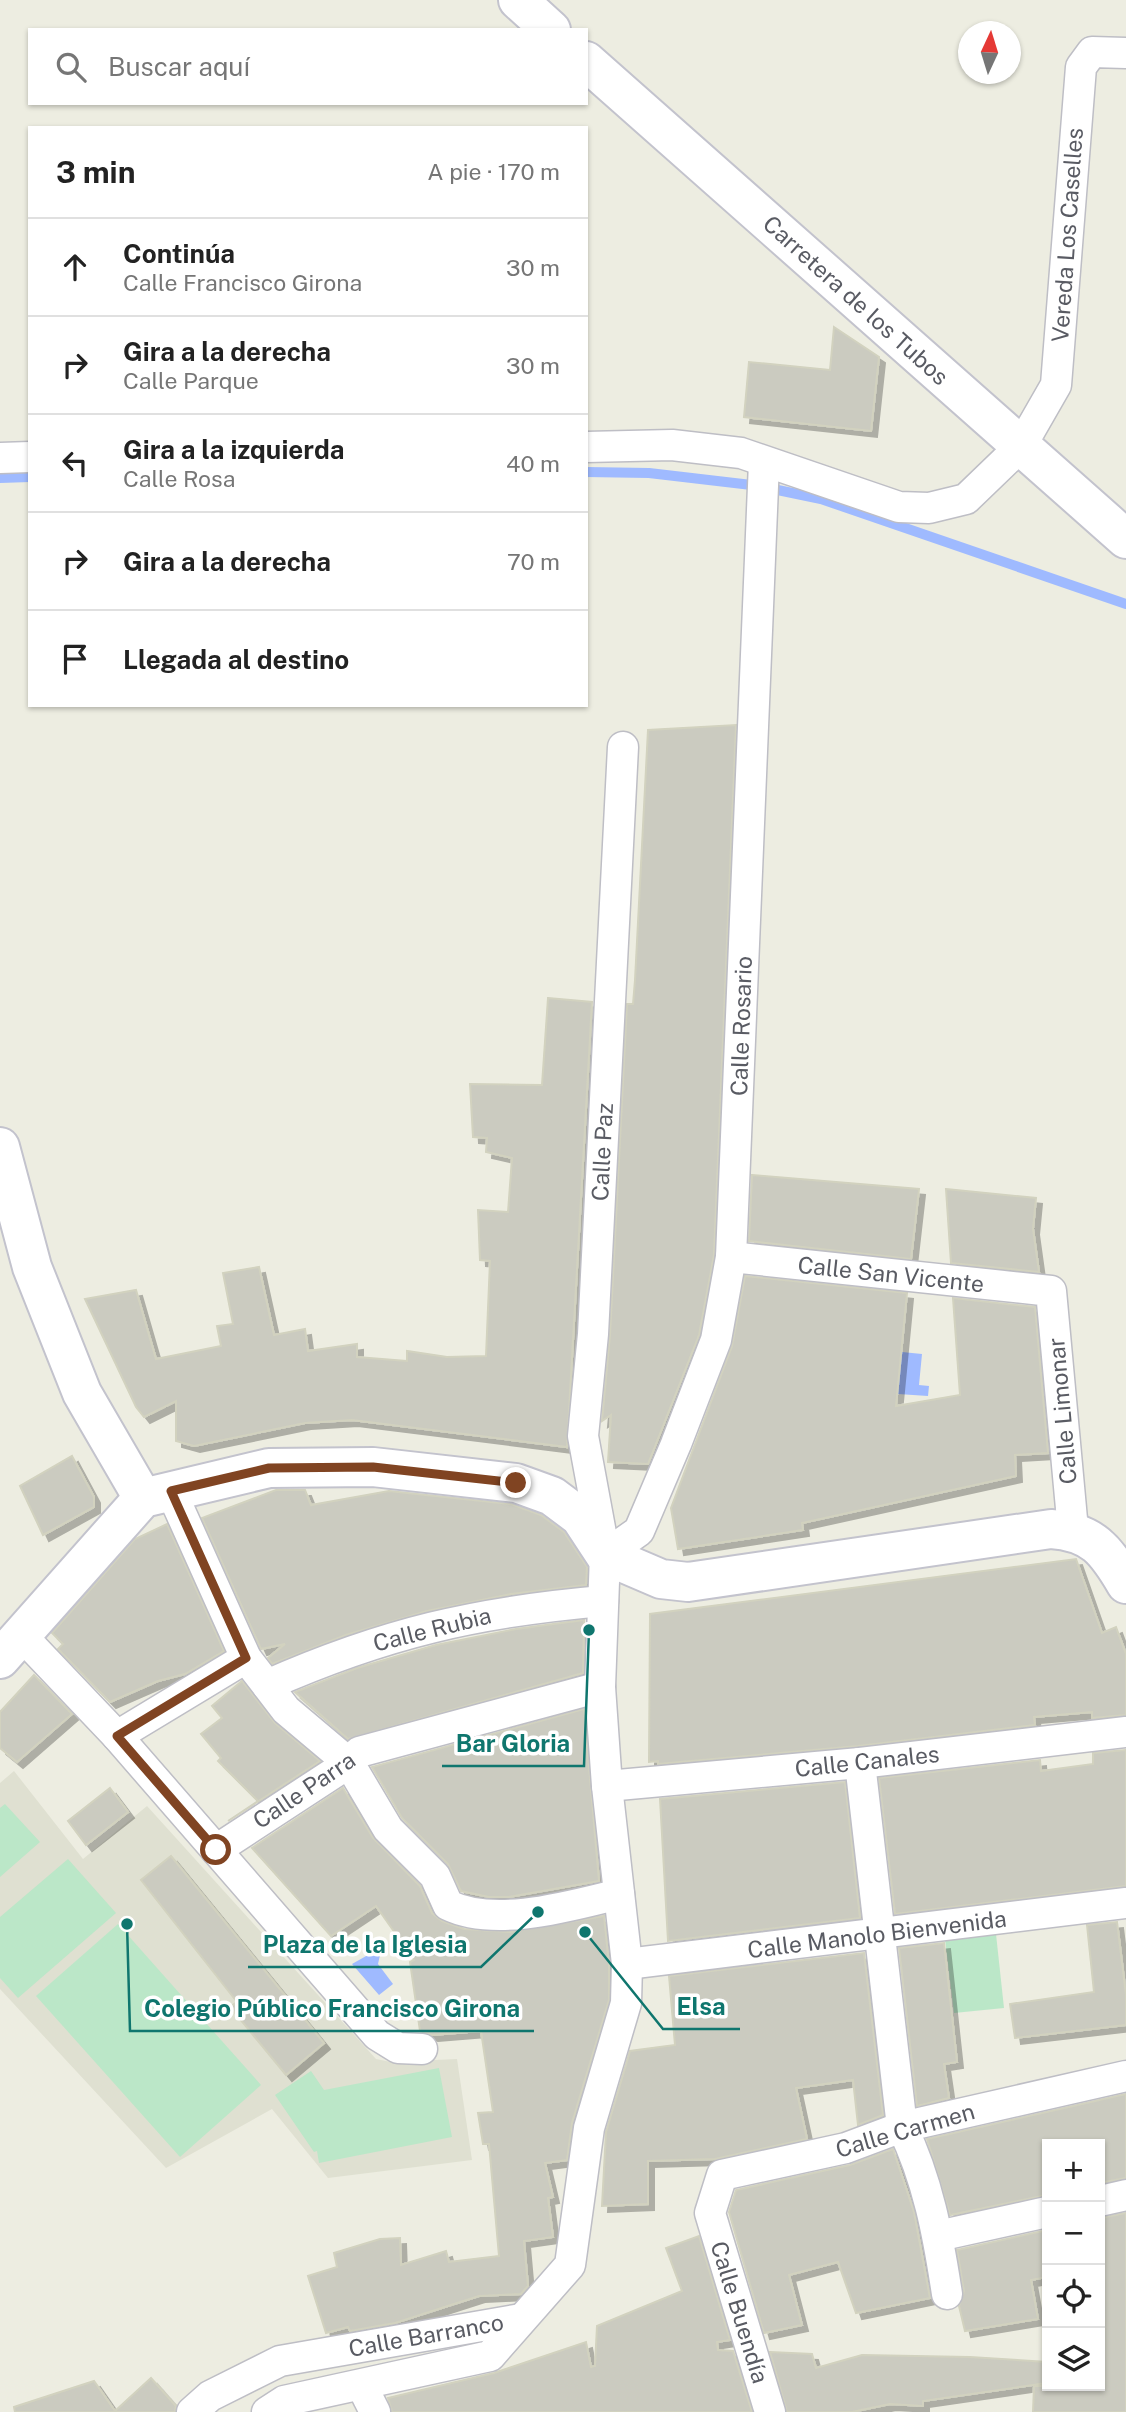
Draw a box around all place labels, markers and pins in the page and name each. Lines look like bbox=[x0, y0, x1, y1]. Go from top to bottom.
callout: Bar Gloria bbox=[442, 1721, 584, 1766]
callout: Plaza de la Iglesia bbox=[248, 1922, 481, 1967]
callout: Elsa bbox=[663, 1984, 740, 2029]
callout: Colegio Público Francisco Girona bbox=[130, 1986, 534, 2031]

